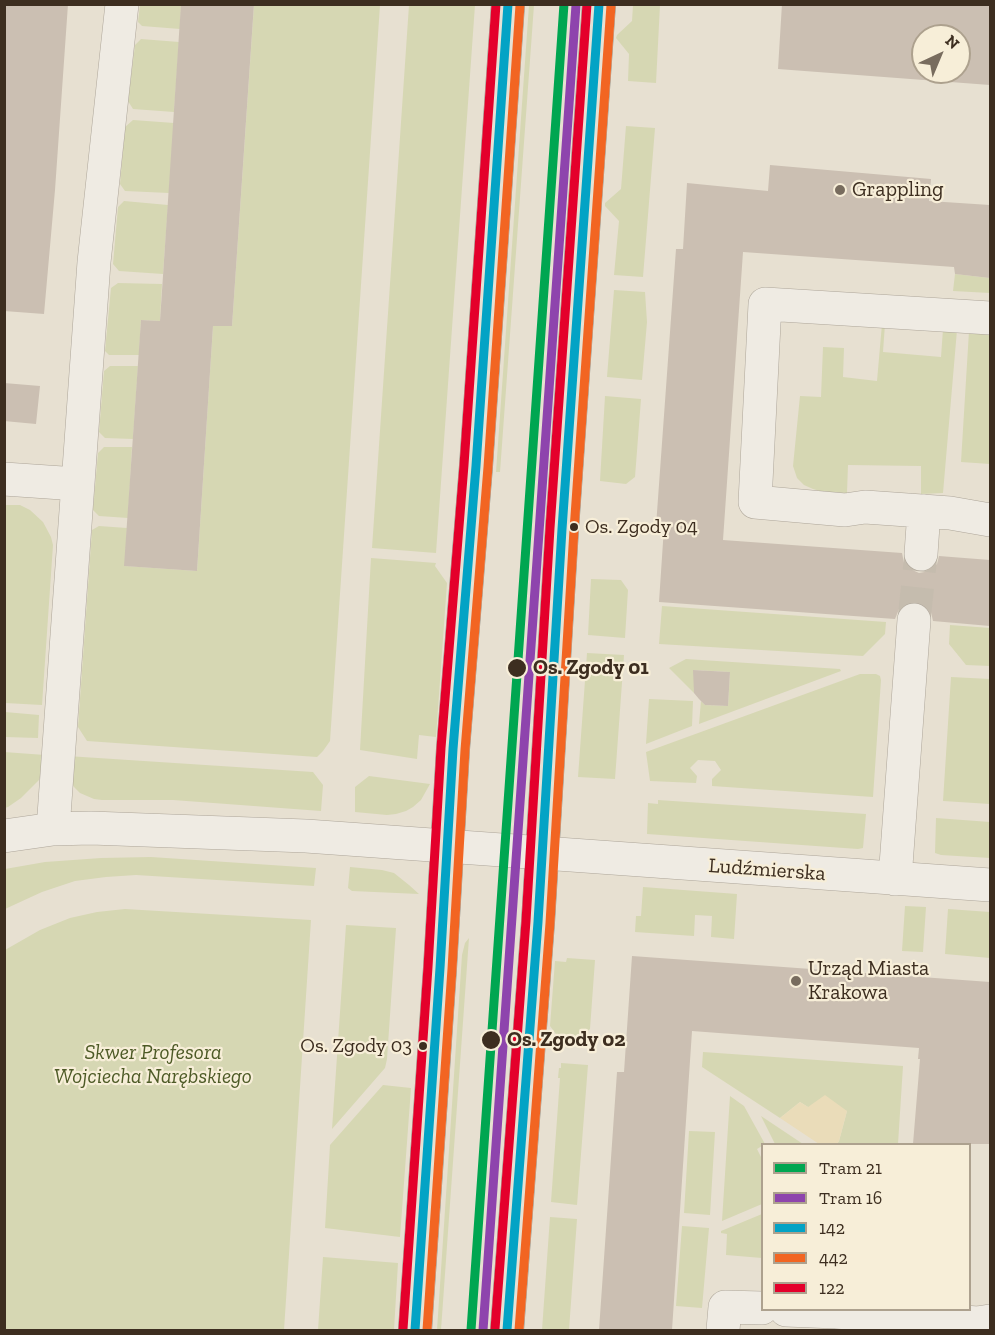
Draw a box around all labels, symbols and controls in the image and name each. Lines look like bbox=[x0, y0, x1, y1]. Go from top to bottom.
north arrow bbox=[911, 24, 971, 84]
text: N bbox=[941, 31, 963, 53]
place label: Grappling bbox=[852, 177, 944, 203]
marker: Grappling bbox=[833, 183, 847, 197]
place label: Os. Zgody 04 bbox=[585, 515, 698, 539]
marker: Os. Zgody 04 bbox=[568, 521, 580, 533]
place label: Os. Zgody 01 bbox=[533, 655, 649, 681]
marker: Os. Zgody 01 bbox=[506, 657, 528, 679]
street label: Ludźmierska bbox=[708, 853, 826, 887]
place label: Urząd Miasta Krakowa bbox=[808, 956, 929, 1006]
marker: Urząd Miasta Krakowa bbox=[789, 974, 803, 988]
place label: Os. Zgody 02 bbox=[507, 1027, 626, 1053]
marker: Os. Zgody 02 bbox=[480, 1029, 502, 1051]
place label: Os. Zgody 03 bbox=[300, 1034, 412, 1058]
park label: Skwer Profesora Wojciecha Narębskiego bbox=[54, 1040, 252, 1090]
marker: Os. Zgody 03 bbox=[417, 1040, 429, 1052]
legend bbox=[761, 1143, 971, 1311]
text: Tram 21 bbox=[819, 1157, 882, 1179]
text: Tram 16 bbox=[819, 1187, 882, 1209]
text: 142 bbox=[819, 1217, 845, 1239]
text: 442 bbox=[819, 1247, 848, 1269]
text: 122 bbox=[819, 1277, 844, 1299]

